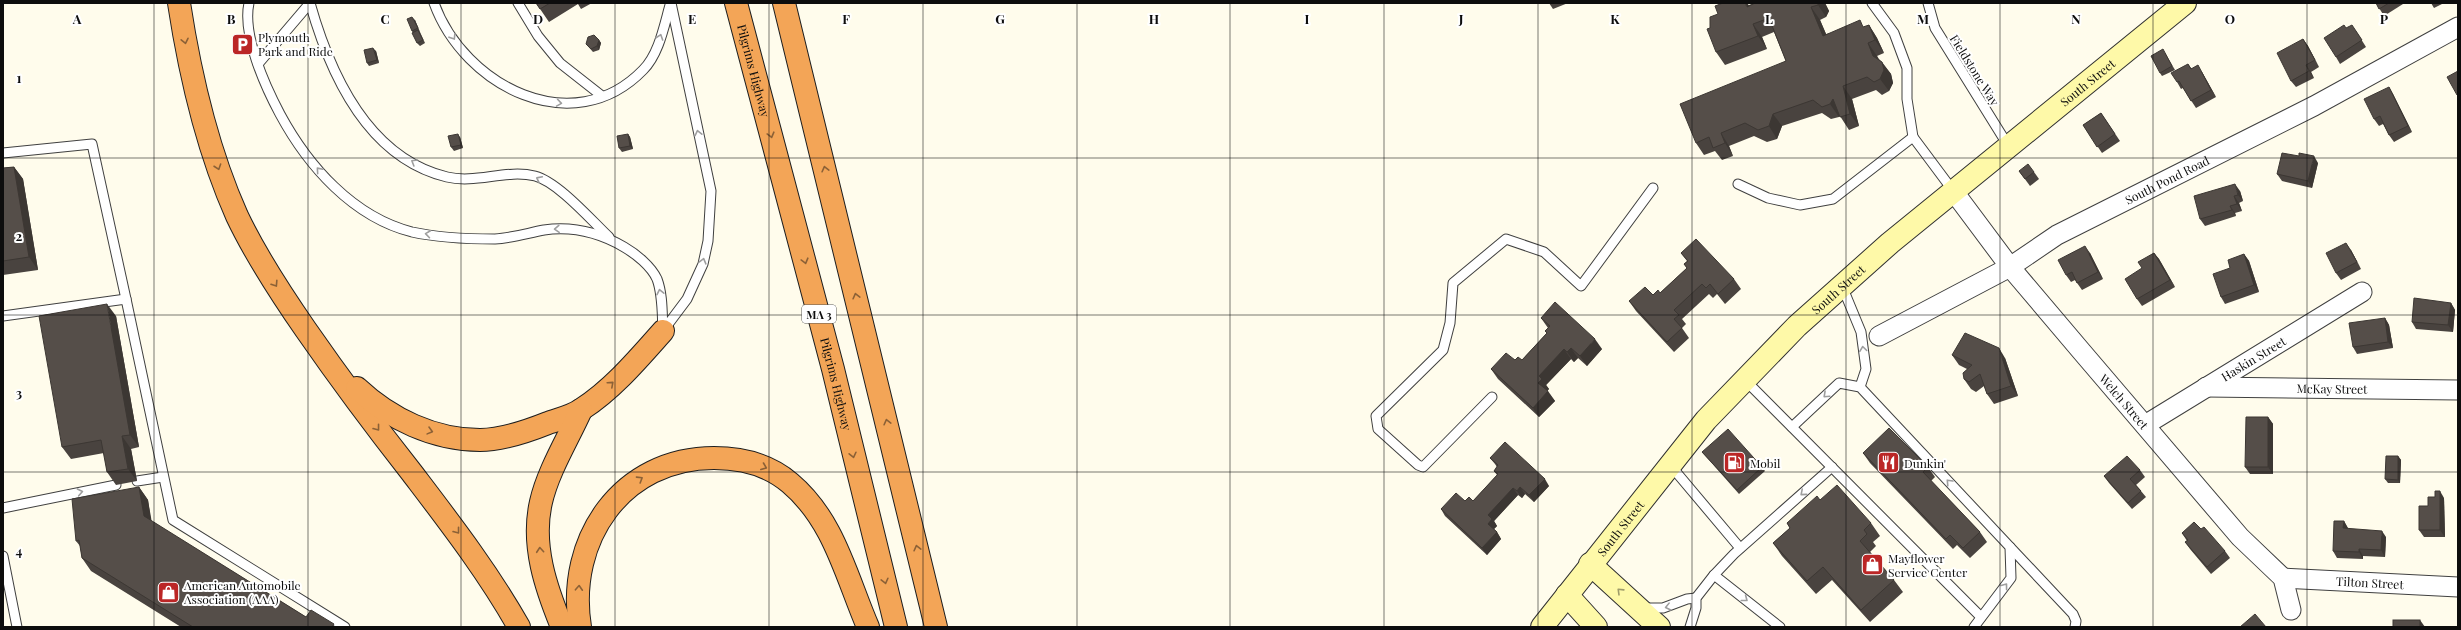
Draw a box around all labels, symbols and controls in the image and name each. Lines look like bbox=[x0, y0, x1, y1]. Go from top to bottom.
text: A bbox=[72, 10, 82, 27]
text: B bbox=[227, 10, 236, 27]
text: C bbox=[380, 10, 390, 27]
text: D bbox=[533, 10, 543, 27]
text: E bbox=[688, 10, 696, 27]
text: F bbox=[842, 10, 850, 27]
text: G bbox=[995, 10, 1005, 27]
text: H bbox=[1149, 10, 1159, 27]
text: I bbox=[1305, 10, 1310, 27]
text: J bbox=[1458, 10, 1464, 27]
text: K bbox=[1610, 10, 1620, 27]
text: L bbox=[1765, 10, 1773, 27]
text: M bbox=[1917, 10, 1929, 27]
text: N bbox=[2071, 10, 2081, 27]
text: O bbox=[2225, 10, 2235, 27]
text: P bbox=[2380, 10, 2389, 27]
street label: Pilgrims Highway bbox=[734, 23, 774, 119]
place label: Plymouth Park and Ride bbox=[258, 29, 333, 59]
parking icon: Plymouth Park and Ride bbox=[229, 31, 255, 57]
street label: Fieldstone Way bbox=[1947, 31, 2003, 109]
one-way arrow bbox=[448, 33, 455, 40]
one-way arrow bbox=[655, 34, 664, 41]
one-way arrow bbox=[181, 38, 189, 45]
street label: South Street bbox=[2056, 55, 2119, 110]
text: 1 bbox=[17, 69, 22, 86]
one-way arrow bbox=[556, 98, 562, 107]
one-way arrow bbox=[694, 130, 702, 137]
one-way arrow bbox=[767, 132, 775, 139]
street label: South Pond Road bbox=[2122, 152, 2212, 208]
one-way arrow bbox=[411, 160, 418, 167]
one-way arrow bbox=[213, 164, 222, 171]
one-way arrow bbox=[821, 166, 829, 173]
one-way arrow bbox=[316, 167, 324, 175]
one-way arrow bbox=[536, 176, 543, 184]
one-way arrow bbox=[554, 225, 560, 234]
text: 2 bbox=[16, 227, 23, 244]
one-way arrow bbox=[425, 230, 431, 239]
one-way arrow bbox=[699, 258, 707, 265]
one-way arrow bbox=[800, 258, 808, 264]
street label: South Street bbox=[1808, 261, 1869, 317]
one-way arrow bbox=[270, 279, 277, 286]
one-way arrow bbox=[656, 289, 664, 295]
one-way arrow bbox=[852, 292, 860, 299]
road number: MA 3 bbox=[802, 305, 836, 323]
street label: Haskin Street bbox=[2218, 332, 2289, 385]
street label: Pilgrims Highway bbox=[817, 336, 856, 432]
one-way arrow bbox=[1859, 346, 1868, 352]
street label: Welch Street bbox=[2096, 370, 2153, 433]
street label: McKay Street bbox=[2296, 380, 2368, 397]
one-way arrow bbox=[606, 382, 614, 389]
text: 3 bbox=[16, 384, 22, 401]
one-way arrow bbox=[1824, 390, 1831, 397]
one-way arrow bbox=[883, 419, 891, 425]
one-way arrow bbox=[373, 424, 380, 431]
one-way arrow bbox=[427, 427, 433, 435]
fuel station icon: Mobil bbox=[1722, 450, 1748, 476]
restaurant icon: Dunkin' bbox=[1875, 450, 1901, 476]
one-way arrow bbox=[849, 452, 857, 458]
place label: Mobil bbox=[1750, 455, 1781, 471]
place label: Dunkin' bbox=[1904, 455, 1946, 471]
one-way arrow bbox=[760, 462, 767, 470]
one-way arrow bbox=[636, 477, 643, 484]
one-way arrow bbox=[1946, 479, 1954, 487]
one-way arrow bbox=[77, 488, 83, 496]
one-way arrow bbox=[1800, 488, 1807, 495]
street label: South Street bbox=[1593, 497, 1648, 559]
one-way arrow bbox=[452, 527, 459, 534]
text: 4 bbox=[16, 542, 23, 559]
one-way arrow bbox=[913, 545, 922, 552]
one-way arrow bbox=[535, 547, 544, 553]
place label: Mayflower Service Center bbox=[1888, 550, 1968, 580]
shop icon: Mayflower Service Center bbox=[1859, 552, 1885, 578]
street label: Tilton Street bbox=[2336, 573, 2405, 592]
place label: American Automobile Association (AAA) bbox=[183, 577, 301, 607]
one-way arrow bbox=[880, 578, 888, 584]
shop icon: American Automobile Association (AAA) bbox=[156, 579, 182, 605]
one-way arrow bbox=[2000, 583, 2007, 590]
one-way arrow bbox=[575, 585, 583, 591]
one-way arrow bbox=[1617, 588, 1625, 595]
one-way arrow bbox=[1740, 595, 1747, 602]
one-way arrow bbox=[1665, 602, 1672, 610]

